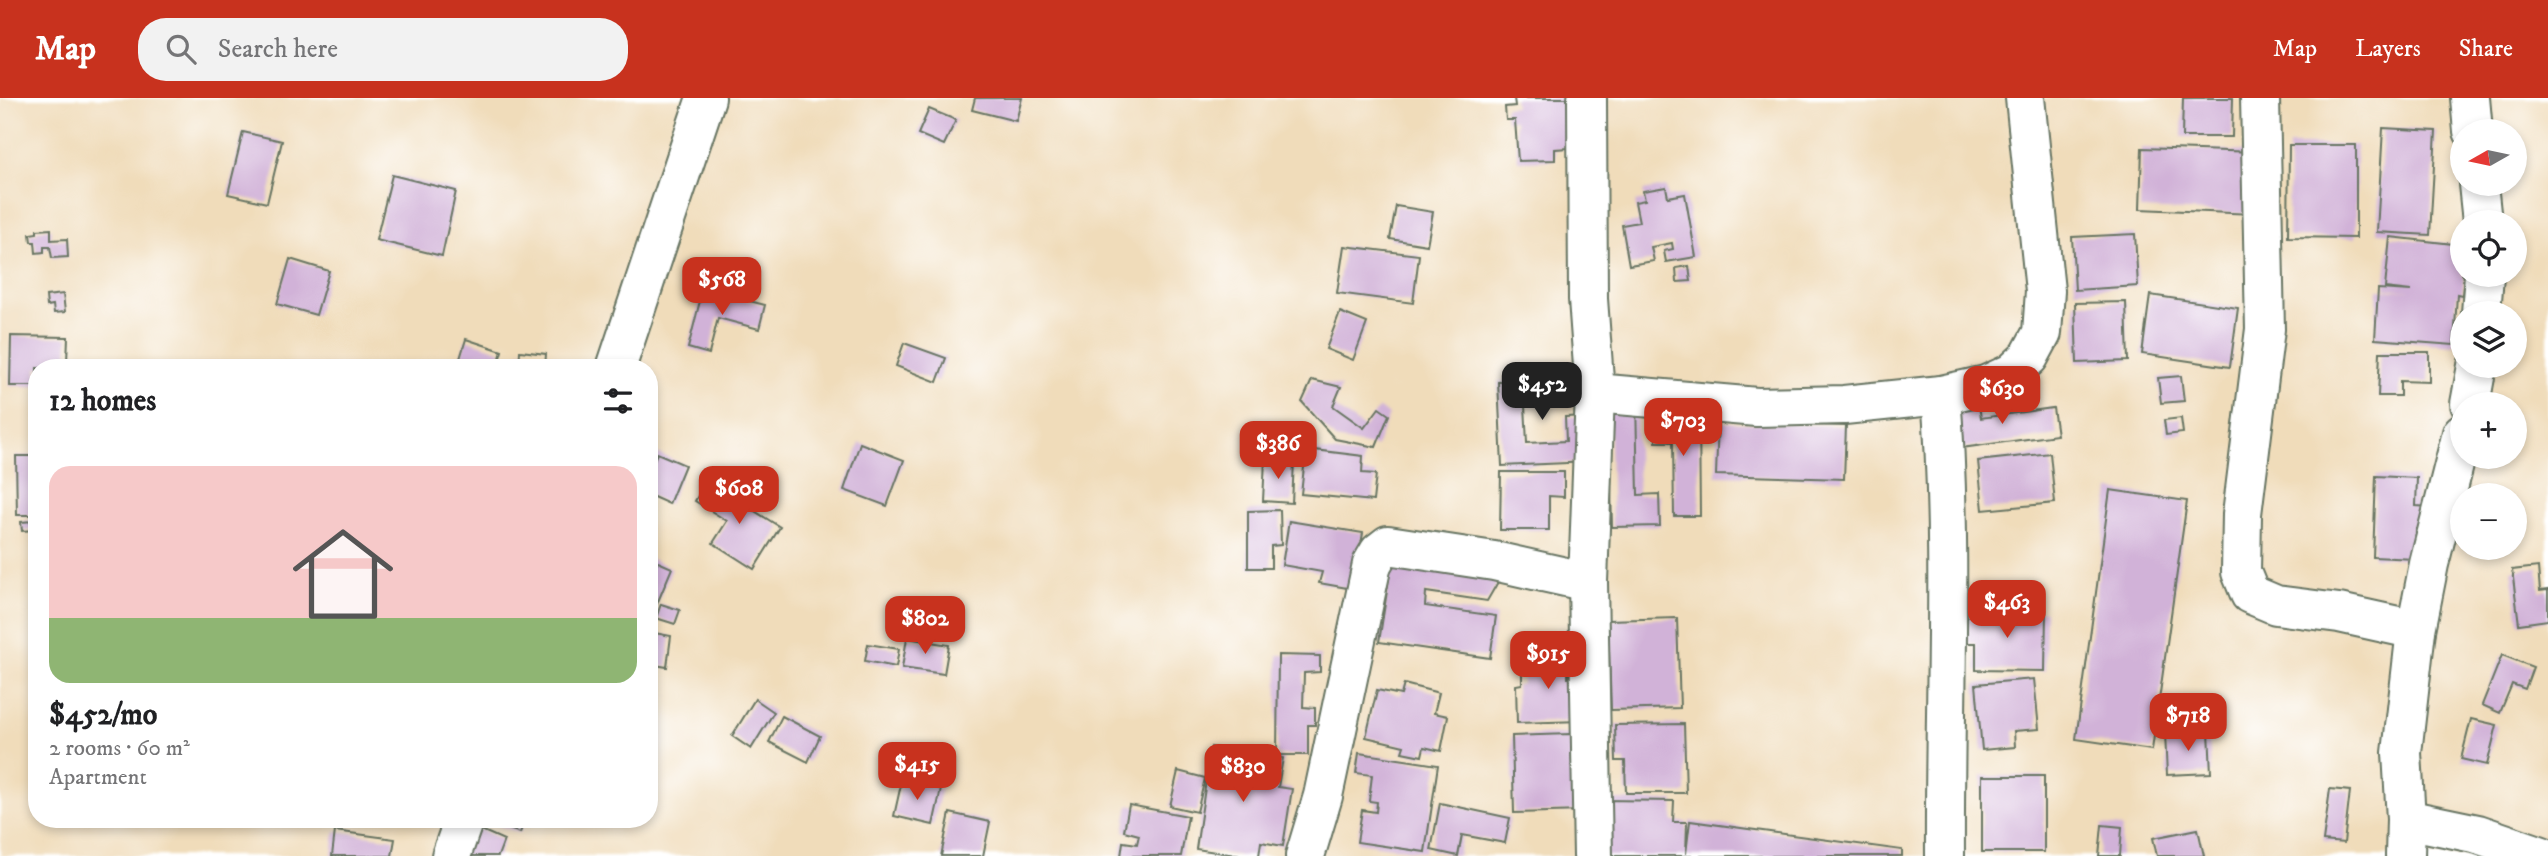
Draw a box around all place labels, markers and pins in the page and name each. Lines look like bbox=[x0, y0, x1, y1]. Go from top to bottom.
pin: $568 bbox=[681, 258, 763, 317]
pin: $452 bbox=[1501, 362, 1583, 422]
pin: $630 bbox=[1961, 366, 2043, 426]
pin: $703 bbox=[1642, 398, 1724, 458]
pin: $386 bbox=[1237, 422, 1319, 481]
pin: $608 bbox=[698, 466, 780, 526]
pin: $463 bbox=[1966, 580, 2048, 640]
pin: $802 bbox=[884, 596, 966, 656]
pin: $915 bbox=[1507, 632, 1589, 691]
pin: $718 bbox=[2147, 694, 2229, 753]
pin: $415 bbox=[876, 742, 958, 802]
pin: $830 bbox=[1202, 744, 1284, 804]

